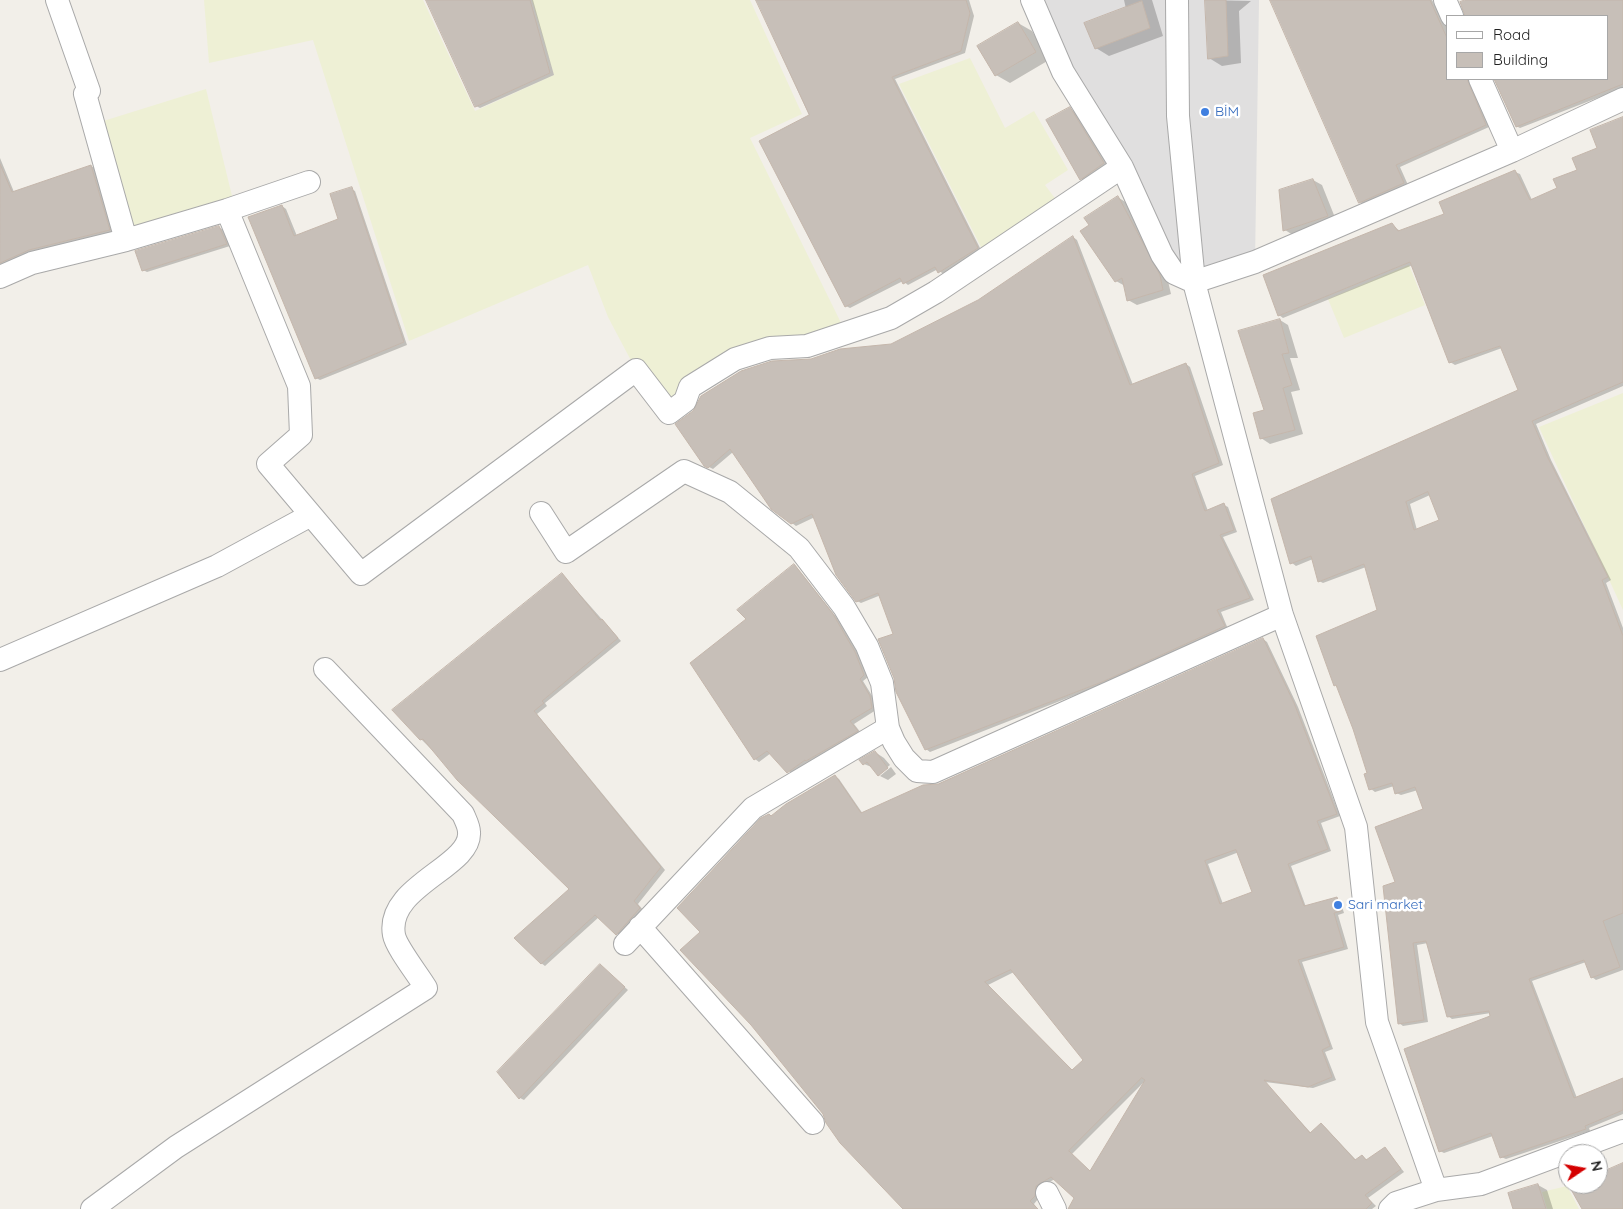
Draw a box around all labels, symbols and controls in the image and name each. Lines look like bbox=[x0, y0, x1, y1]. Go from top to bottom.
legend bbox=[1446, 15, 1608, 80]
text: Road bbox=[1493, 25, 1530, 44]
text: Building bbox=[1493, 50, 1548, 69]
place label: BİM bbox=[1215, 104, 1239, 120]
marker: BİM bbox=[1199, 106, 1211, 118]
place label: Sari market bbox=[1348, 897, 1423, 913]
marker: Sari market bbox=[1332, 899, 1344, 911]
north arrow bbox=[1558, 1144, 1608, 1194]
text: N bbox=[1587, 1159, 1607, 1173]

